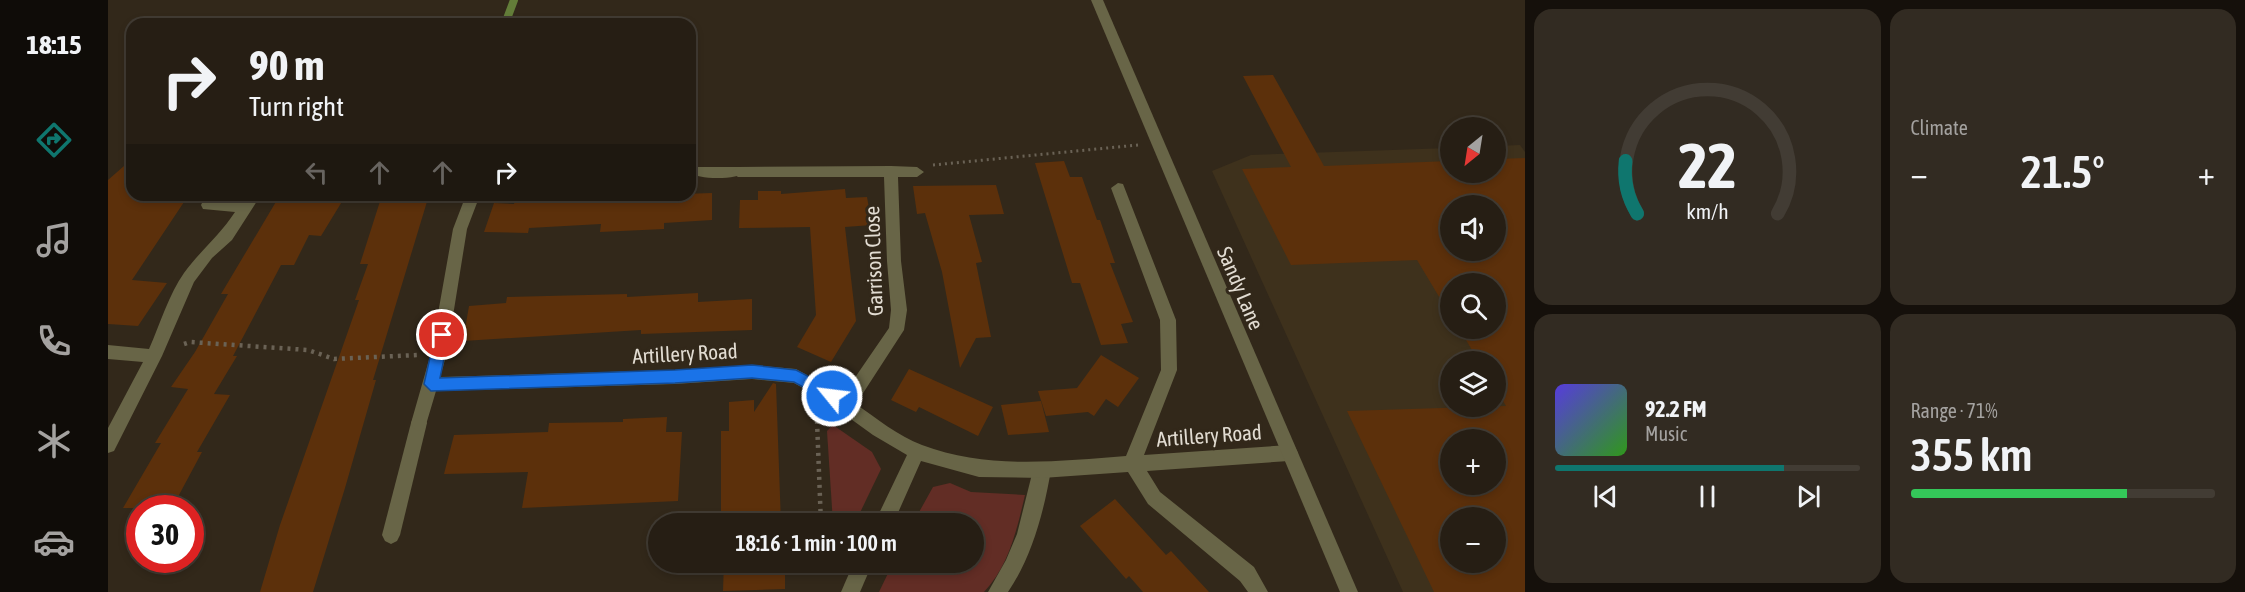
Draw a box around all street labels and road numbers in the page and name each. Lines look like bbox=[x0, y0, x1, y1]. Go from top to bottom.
street label: Garrison Close bbox=[859, 206, 887, 316]
street label: Sandy Lane bbox=[1213, 243, 1269, 333]
street label: Artillery Road bbox=[632, 338, 738, 368]
street label: Artillery Road bbox=[1156, 419, 1262, 451]

